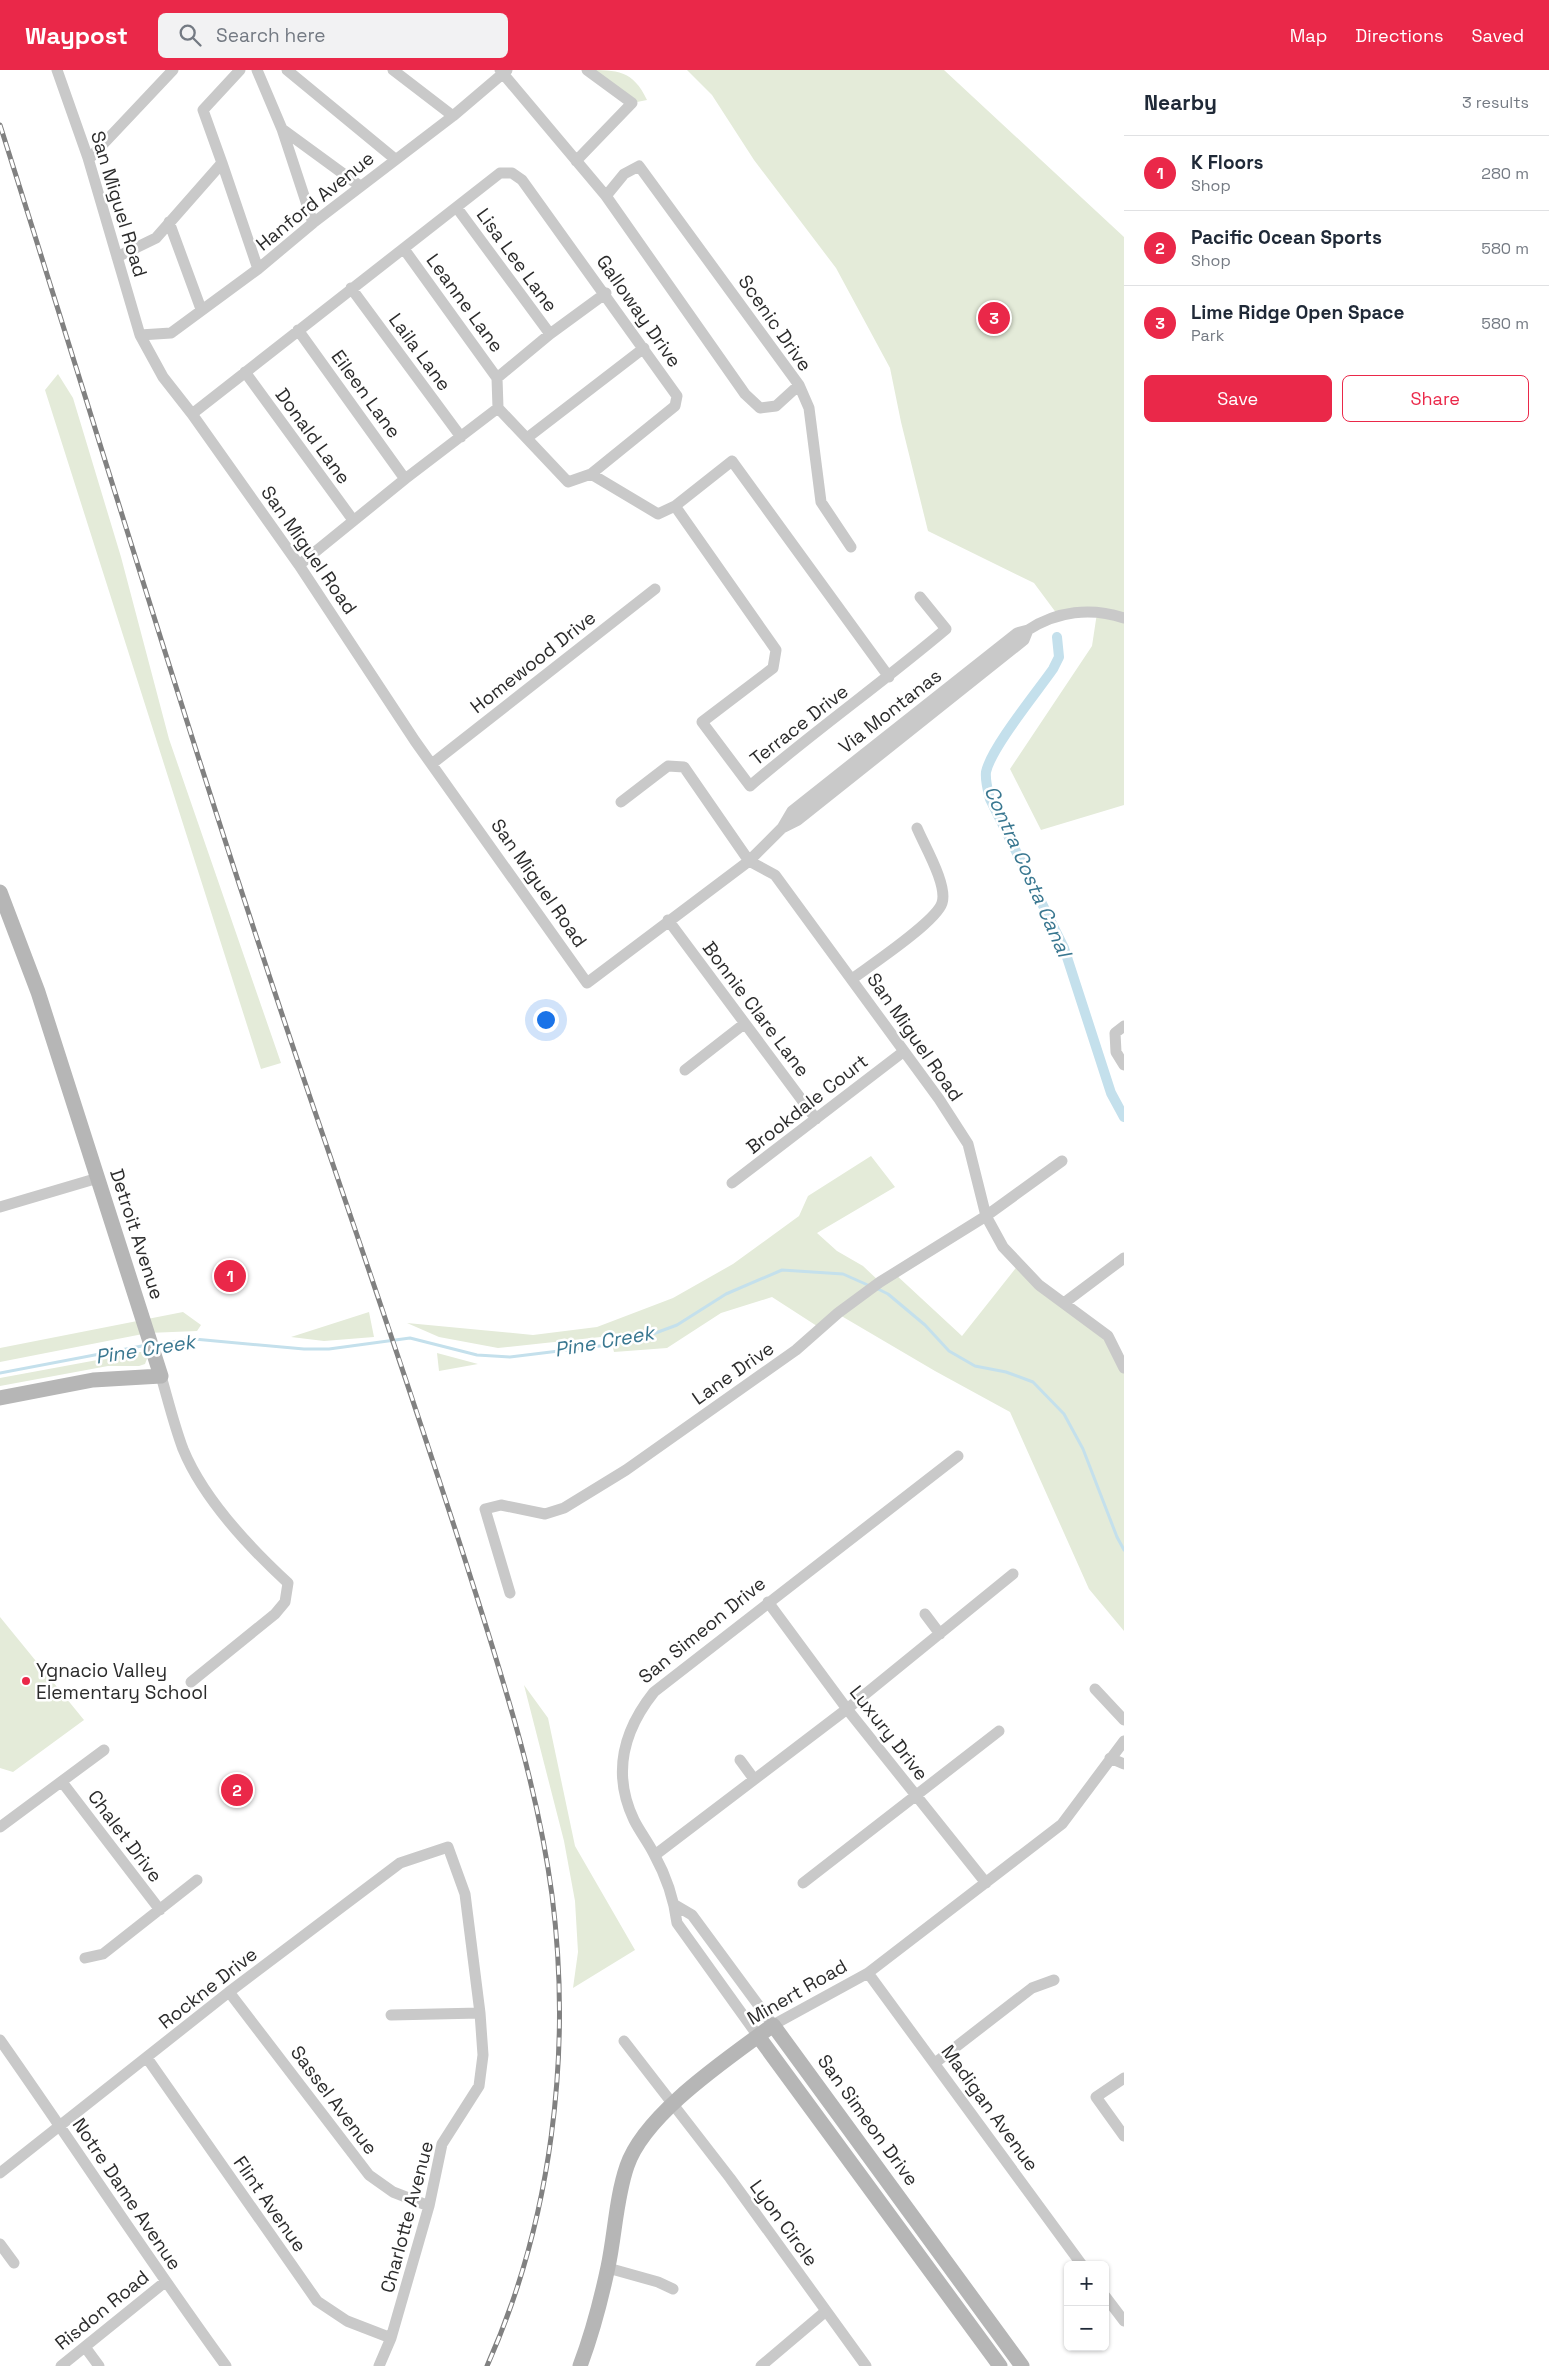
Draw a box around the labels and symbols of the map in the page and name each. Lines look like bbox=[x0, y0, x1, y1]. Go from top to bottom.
street label: San Miguel Road bbox=[85, 128, 153, 280]
street label: Hanford Avenue bbox=[251, 146, 379, 256]
street label: Lisa Lee Lane bbox=[471, 203, 563, 317]
street label: Leanne Lane bbox=[421, 249, 509, 357]
street label: Galloway Drive bbox=[591, 250, 687, 372]
street label: Scenic Drive bbox=[733, 270, 817, 376]
pin: 3 bbox=[978, 299, 1010, 337]
street label: Laila Lane bbox=[383, 308, 457, 396]
street label: Eileen Lane bbox=[326, 345, 406, 443]
street label: Donald Lane bbox=[270, 383, 356, 489]
street label: San Miguel Road bbox=[255, 481, 363, 619]
street label: Homewood Drive bbox=[465, 605, 601, 719]
street label: Via Montanas bbox=[833, 663, 947, 759]
street label: Terrace Drive bbox=[745, 679, 853, 771]
water label: Contra Costa Canal bbox=[979, 781, 1078, 962]
street label: San Miguel Road bbox=[485, 814, 593, 952]
street label: Bonnie Clare Lane bbox=[697, 936, 815, 1082]
street label: San Miguel Road bbox=[861, 968, 969, 1106]
your location bbox=[533, 1007, 559, 1033]
street label: Brookdale Court bbox=[741, 1049, 873, 1159]
street label: Detroit Avenue bbox=[104, 1166, 170, 1302]
pin: 1 bbox=[214, 1257, 246, 1295]
water label: Pine Creek bbox=[552, 1319, 658, 1363]
water label: Pine Creek bbox=[93, 1328, 199, 1370]
street label: Lane Drive bbox=[687, 1336, 779, 1410]
street label: San Simeon Drive bbox=[633, 1571, 771, 1689]
place label: Ygnacio Valley Elementary School bbox=[36, 1658, 208, 1705]
marker: Ygnacio Valley Elementary School bbox=[20, 1675, 32, 1687]
street label: Luxury Drive bbox=[844, 1680, 934, 1786]
pin: 2 bbox=[221, 1771, 253, 1809]
street label: Chalet Drive bbox=[82, 1785, 168, 1887]
street label: Rockne Drive bbox=[154, 1942, 262, 2034]
street label: Minert Road bbox=[743, 1953, 851, 2031]
street label: Sassel Avenue bbox=[285, 2040, 383, 2160]
street label: Madigan Avenue bbox=[936, 2040, 1044, 2176]
street label: San Simeon Drive bbox=[812, 2049, 924, 2191]
street label: Notre Dame Avenue bbox=[67, 2113, 187, 2275]
street label: Charlotte Avenue bbox=[375, 2138, 439, 2296]
street label: Flint Avenue bbox=[228, 2151, 312, 2257]
street label: Lyon Circle bbox=[744, 2175, 824, 2271]
street label: Risdon Road bbox=[50, 2264, 154, 2356]

